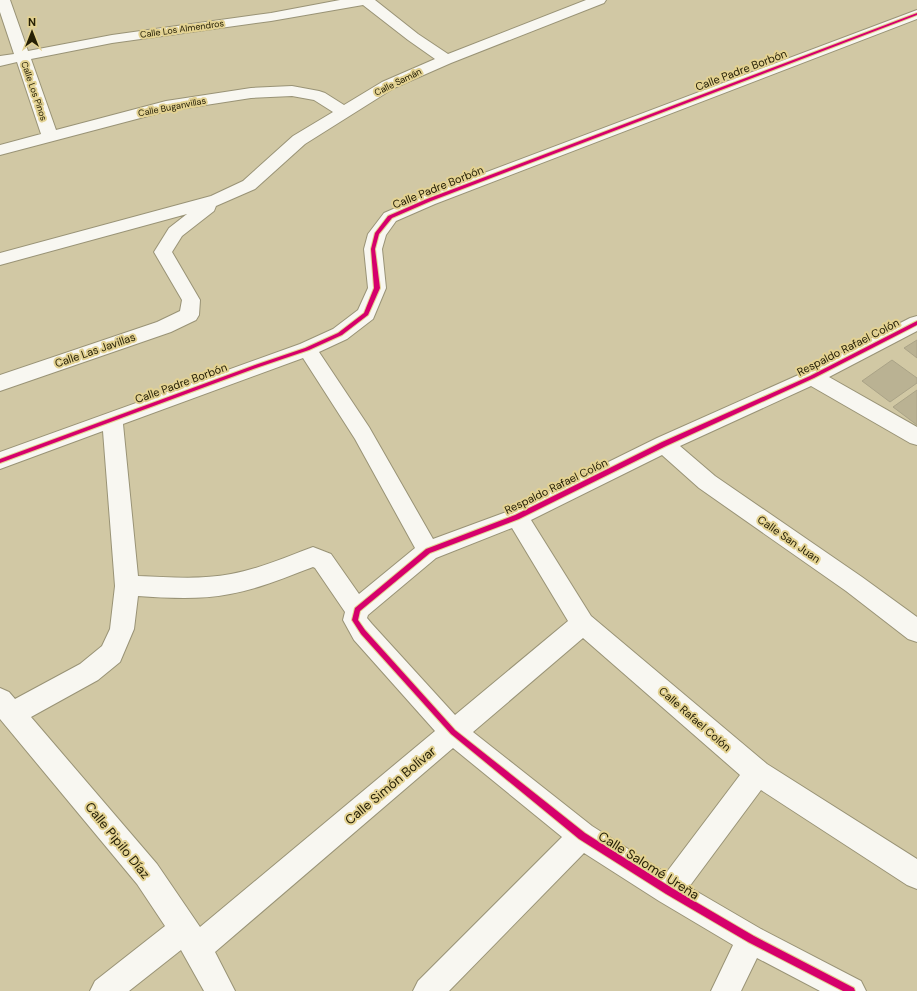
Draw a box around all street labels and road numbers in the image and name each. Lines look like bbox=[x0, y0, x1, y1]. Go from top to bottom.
street label: Calle Los Almendros bbox=[139, 17, 225, 41]
street label: Calle Padre Borbón bbox=[693, 46, 789, 94]
street label: Calle Los Pinos bbox=[18, 60, 50, 123]
street label: Calle Samán bbox=[372, 65, 424, 99]
street label: Calle Buganvillas bbox=[137, 94, 207, 119]
street label: Calle Padre Borbón bbox=[390, 162, 486, 212]
street label: Respaldo Rafael Colón bbox=[795, 315, 901, 379]
street label: Calle Las Javillas bbox=[53, 330, 137, 370]
street label: Calle Padre Borbón bbox=[133, 360, 229, 406]
street label: Respaldo Rafael Colón bbox=[502, 455, 610, 517]
street label: Calle San Juan bbox=[755, 512, 823, 566]
street label: Calle Rafael Colón bbox=[656, 684, 734, 754]
street label: Calle Simón Bolívar bbox=[341, 742, 439, 828]
street label: Calle Pipilo Díaz bbox=[81, 798, 154, 882]
street label: Calle Salomé Ureña bbox=[595, 828, 702, 903]

